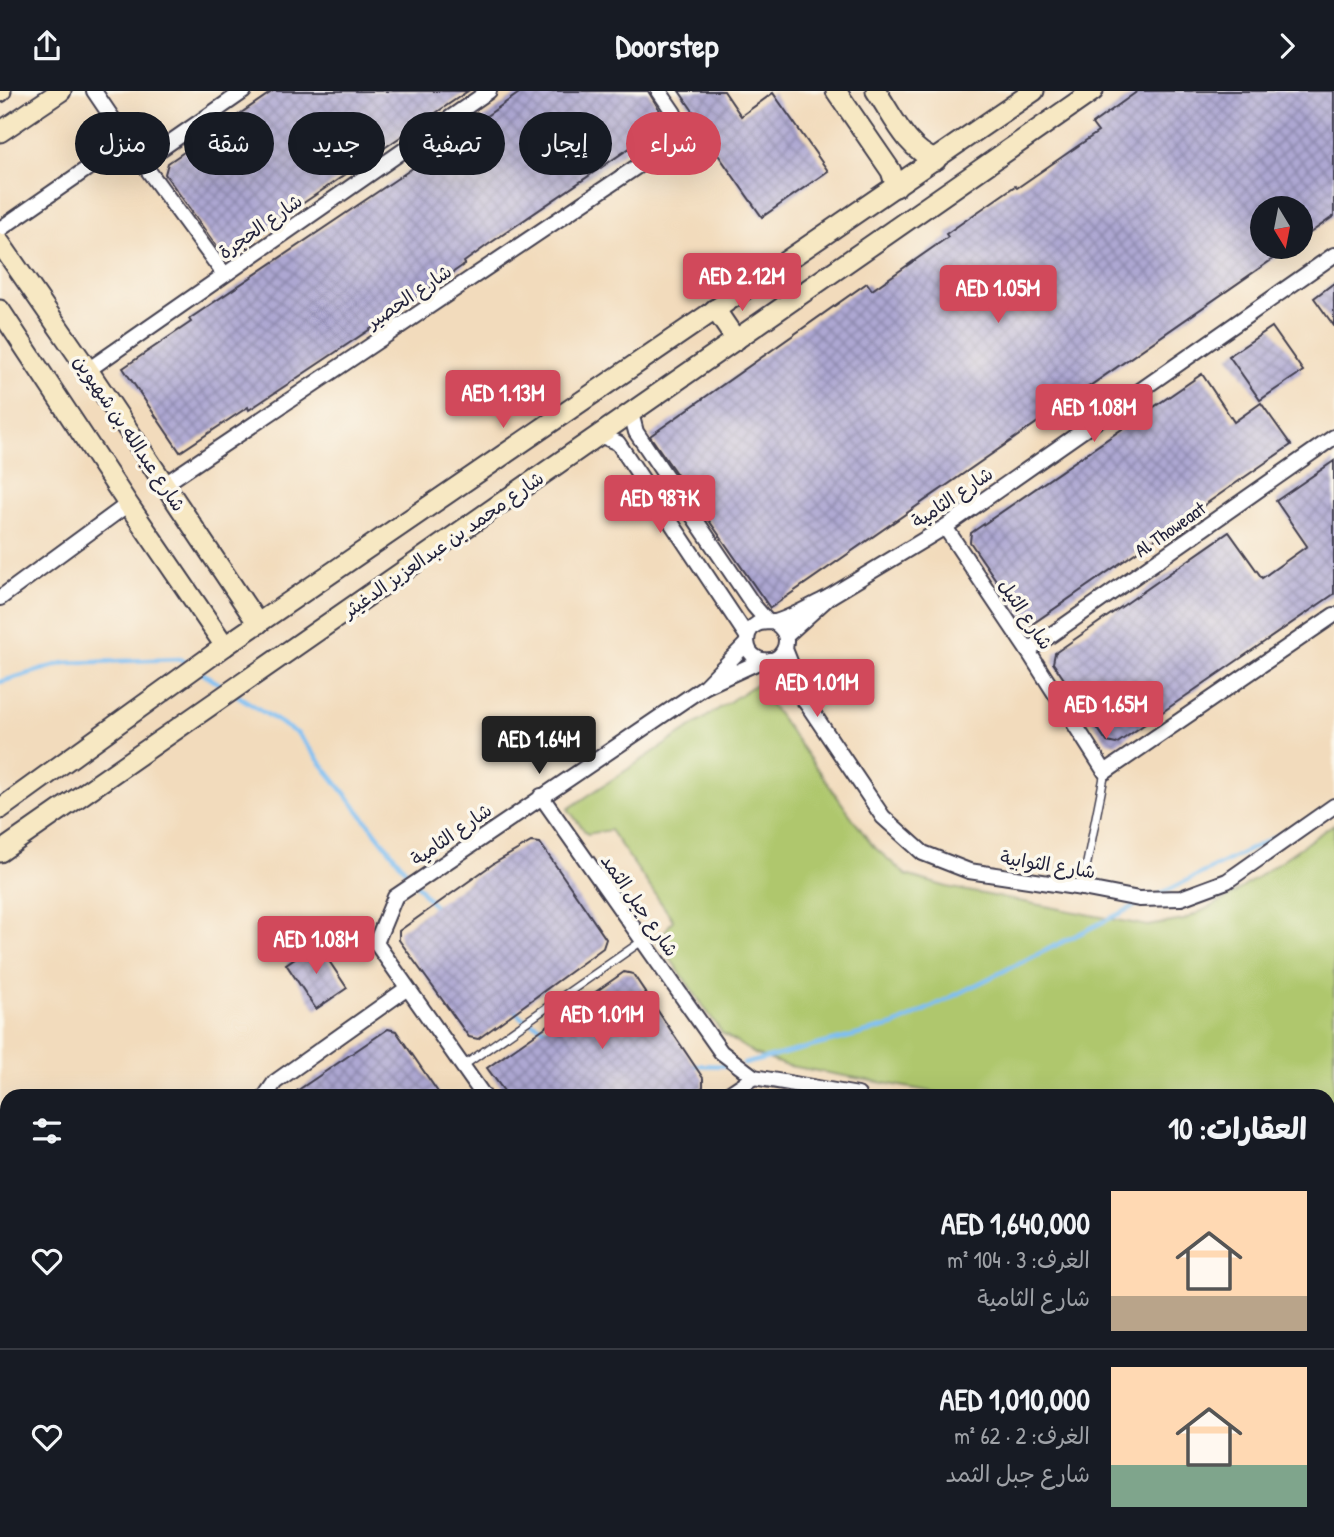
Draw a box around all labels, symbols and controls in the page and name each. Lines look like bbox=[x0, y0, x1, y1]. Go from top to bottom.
text: Doorstep bbox=[615, 24, 719, 67]
icon: share bbox=[28, 27, 66, 65]
icon: forward bbox=[1268, 27, 1306, 65]
chip: منزل bbox=[75, 112, 170, 175]
chip: شقة bbox=[184, 112, 274, 175]
chip: جديد bbox=[288, 112, 385, 175]
chip: تصفية bbox=[399, 112, 505, 175]
chip: إيجار bbox=[519, 112, 612, 175]
chip: شراء bbox=[626, 112, 721, 175]
street label: شارع الحجرة bbox=[213, 187, 308, 265]
north arrow bbox=[1250, 196, 1312, 259]
map controls bbox=[1250, 196, 1313, 259]
pin: AED 2.12M bbox=[662, 253, 822, 313]
street label: شارع الحصير bbox=[360, 258, 457, 336]
text: AED 2.12M bbox=[699, 260, 785, 291]
pin: AED 1.05M bbox=[918, 265, 1078, 325]
text: AED 1.05M bbox=[956, 272, 1040, 303]
street label: شارع عبدالله بن شهيوين bbox=[67, 350, 192, 517]
pin: AED 1.13M bbox=[423, 371, 583, 430]
text: AED 1.13M bbox=[461, 377, 545, 408]
pin: AED 1.08M bbox=[1014, 385, 1174, 444]
text: AED 1.08M bbox=[1052, 391, 1136, 422]
street label: شارع الثامية bbox=[906, 460, 998, 535]
street label: شارع محمد بن عبدالعزيز الدغيثر bbox=[336, 465, 549, 625]
pin: AED 987K bbox=[588, 475, 732, 535]
text: AED 987K bbox=[620, 482, 700, 513]
street label: Al Thoweaat bbox=[1129, 495, 1211, 563]
street label: شارع الثيل bbox=[992, 573, 1059, 655]
pin: AED 1.01M bbox=[737, 659, 897, 719]
text: AED 1.01M bbox=[775, 666, 859, 697]
pin: AED 1.65M bbox=[1026, 681, 1186, 741]
text: AED 1.65M bbox=[1064, 688, 1148, 719]
pin: AED 1.64M bbox=[459, 717, 619, 776]
text: AED 1.64M bbox=[498, 723, 580, 754]
street label: شارع الثامية bbox=[405, 797, 497, 872]
street label: شارع الثوابية bbox=[998, 844, 1098, 885]
street label: شارع جبل الثمد bbox=[594, 849, 685, 962]
pin: AED 1.08M bbox=[236, 917, 396, 976]
text: AED 1.08M bbox=[274, 923, 358, 954]
pin: AED 1.01M bbox=[522, 991, 682, 1051]
text: AED 1.01M bbox=[560, 998, 644, 1029]
text: العقارات: 10 bbox=[1168, 1108, 1307, 1148]
icon: filters bbox=[28, 1112, 66, 1150]
text: AED 1,640,000 bbox=[941, 1203, 1090, 1243]
icon: home bbox=[1167, 1219, 1251, 1303]
icon: heart bbox=[28, 1242, 66, 1280]
text: الغرف: 3 · 104 m² bbox=[947, 1244, 1090, 1275]
text: شارع الثامية bbox=[977, 1282, 1090, 1313]
text: AED 1,010,000 bbox=[940, 1379, 1090, 1419]
icon: home bbox=[1167, 1395, 1251, 1479]
icon: heart bbox=[28, 1418, 66, 1456]
text: الغرف: 2 · 62 m² bbox=[954, 1420, 1090, 1451]
text: شارع جبل الثمد bbox=[945, 1458, 1090, 1489]

